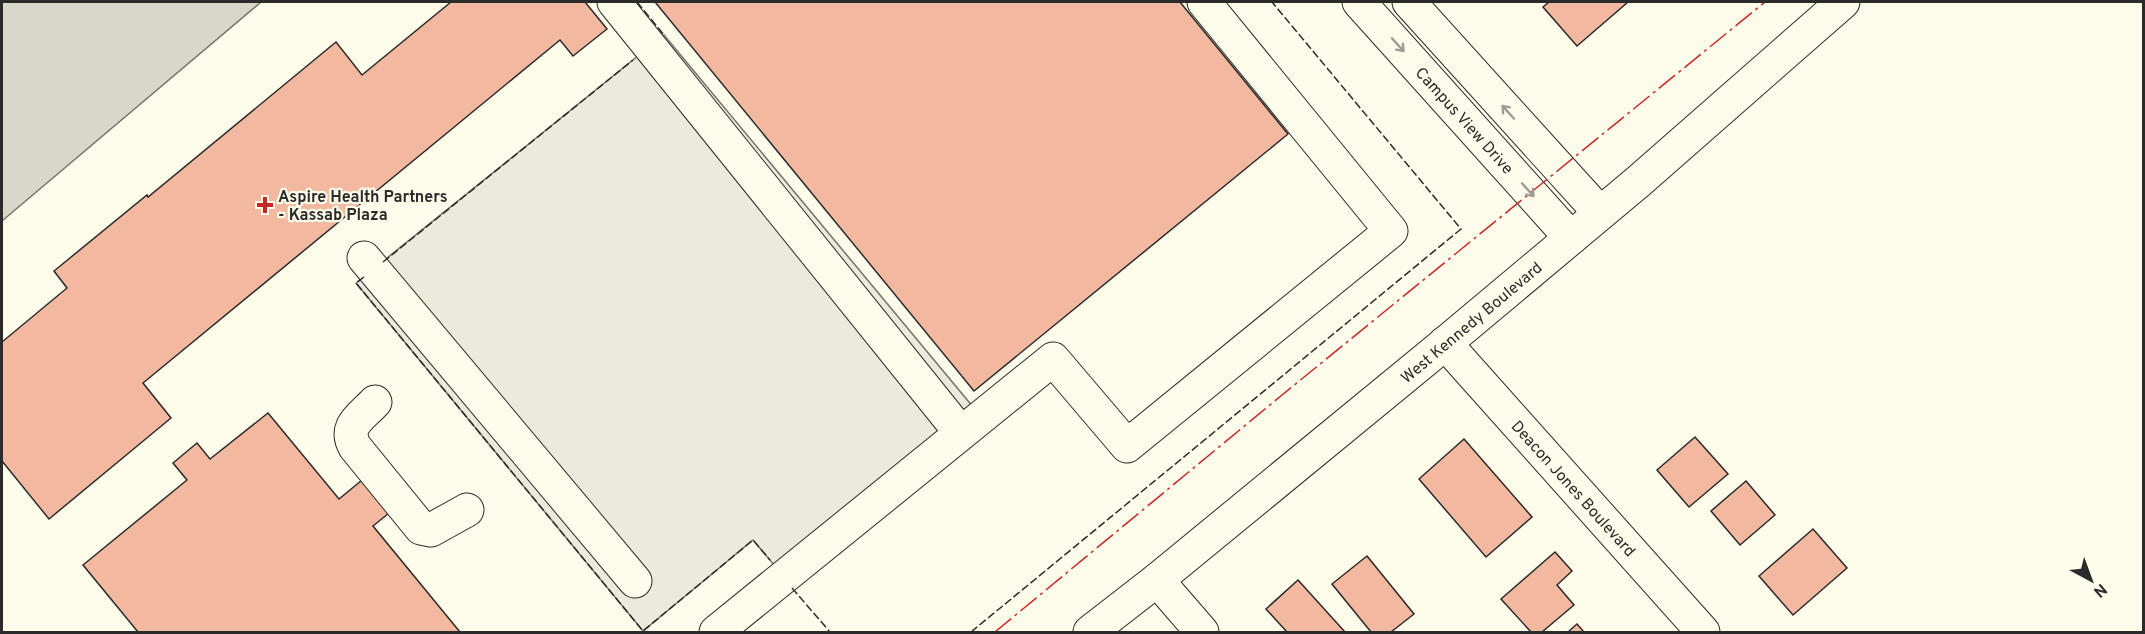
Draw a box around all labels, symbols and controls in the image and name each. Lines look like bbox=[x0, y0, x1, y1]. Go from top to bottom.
one-way arrow bbox=[1391, 37, 1405, 52]
street label: Campus View Drive bbox=[1410, 64, 1517, 179]
one-way arrow bbox=[1501, 105, 1515, 120]
one-way arrow bbox=[1521, 183, 1535, 198]
place label: Aspire Health Partners - Kassab Plaza bbox=[278, 188, 448, 226]
marker: Aspire Health Partners - Kassab Plaza bbox=[256, 196, 274, 214]
street label: West Kennedy Boulevard bbox=[1397, 258, 1547, 389]
street label: Deacon Jones Boulevard bbox=[1506, 417, 1639, 562]
north arrow bbox=[2061, 550, 2121, 610]
text: N bbox=[2089, 578, 2110, 601]

